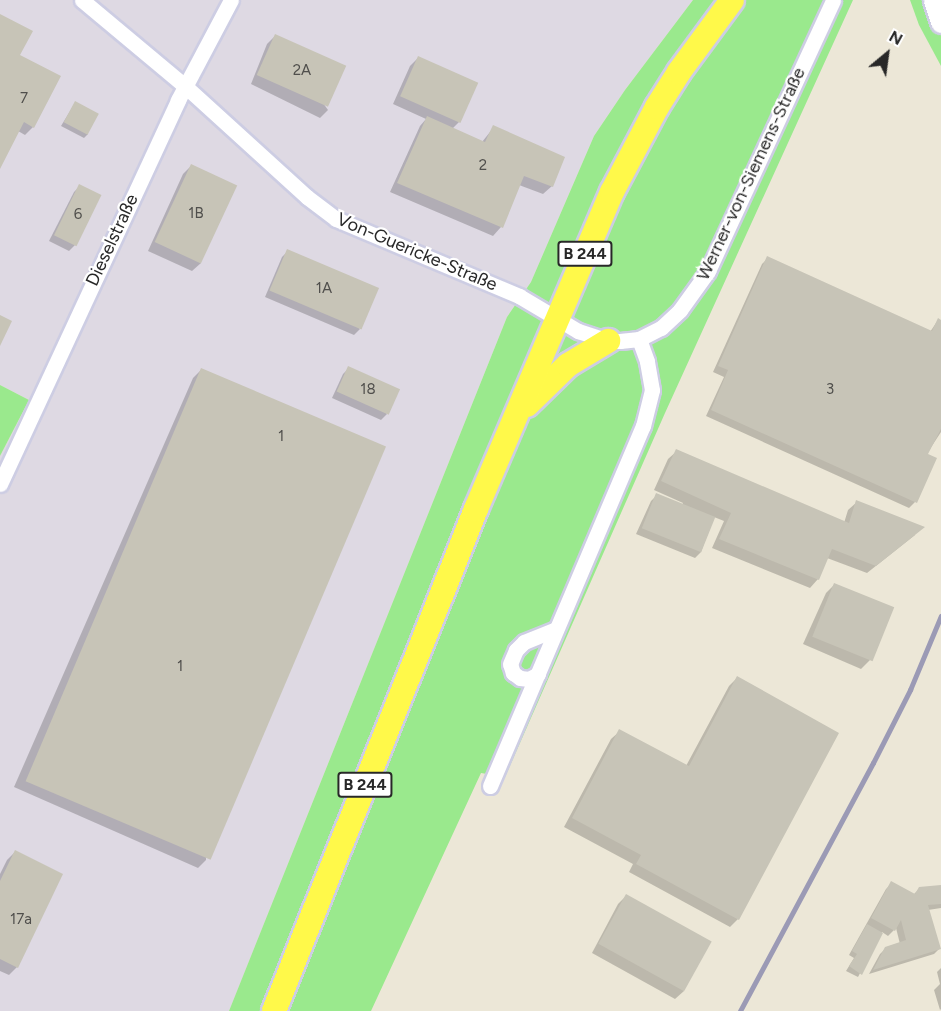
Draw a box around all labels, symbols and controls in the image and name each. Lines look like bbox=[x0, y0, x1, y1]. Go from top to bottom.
north arrow bbox=[857, 24, 917, 84]
text: N bbox=[886, 27, 906, 49]
house number: 2A bbox=[293, 62, 311, 80]
street label: Werner-von-Siemens-Straße bbox=[692, 64, 810, 284]
house number: 7 bbox=[20, 90, 28, 108]
house number: 2 bbox=[479, 157, 487, 175]
street label: Dieselstraße bbox=[81, 191, 143, 289]
house number: 1B bbox=[188, 205, 204, 223]
house number: 6 bbox=[74, 206, 82, 224]
street label: Von-Guericke-Straße bbox=[333, 208, 501, 296]
road number: B 244 bbox=[556, 241, 614, 267]
house number: 1A bbox=[316, 280, 332, 298]
house number: 18 bbox=[360, 381, 376, 399]
house number: 3 bbox=[826, 381, 834, 399]
house number: 1 bbox=[278, 428, 284, 446]
house number: 1 bbox=[177, 658, 183, 676]
road number: B 244 bbox=[336, 772, 394, 798]
house number: 17a bbox=[10, 911, 32, 929]

